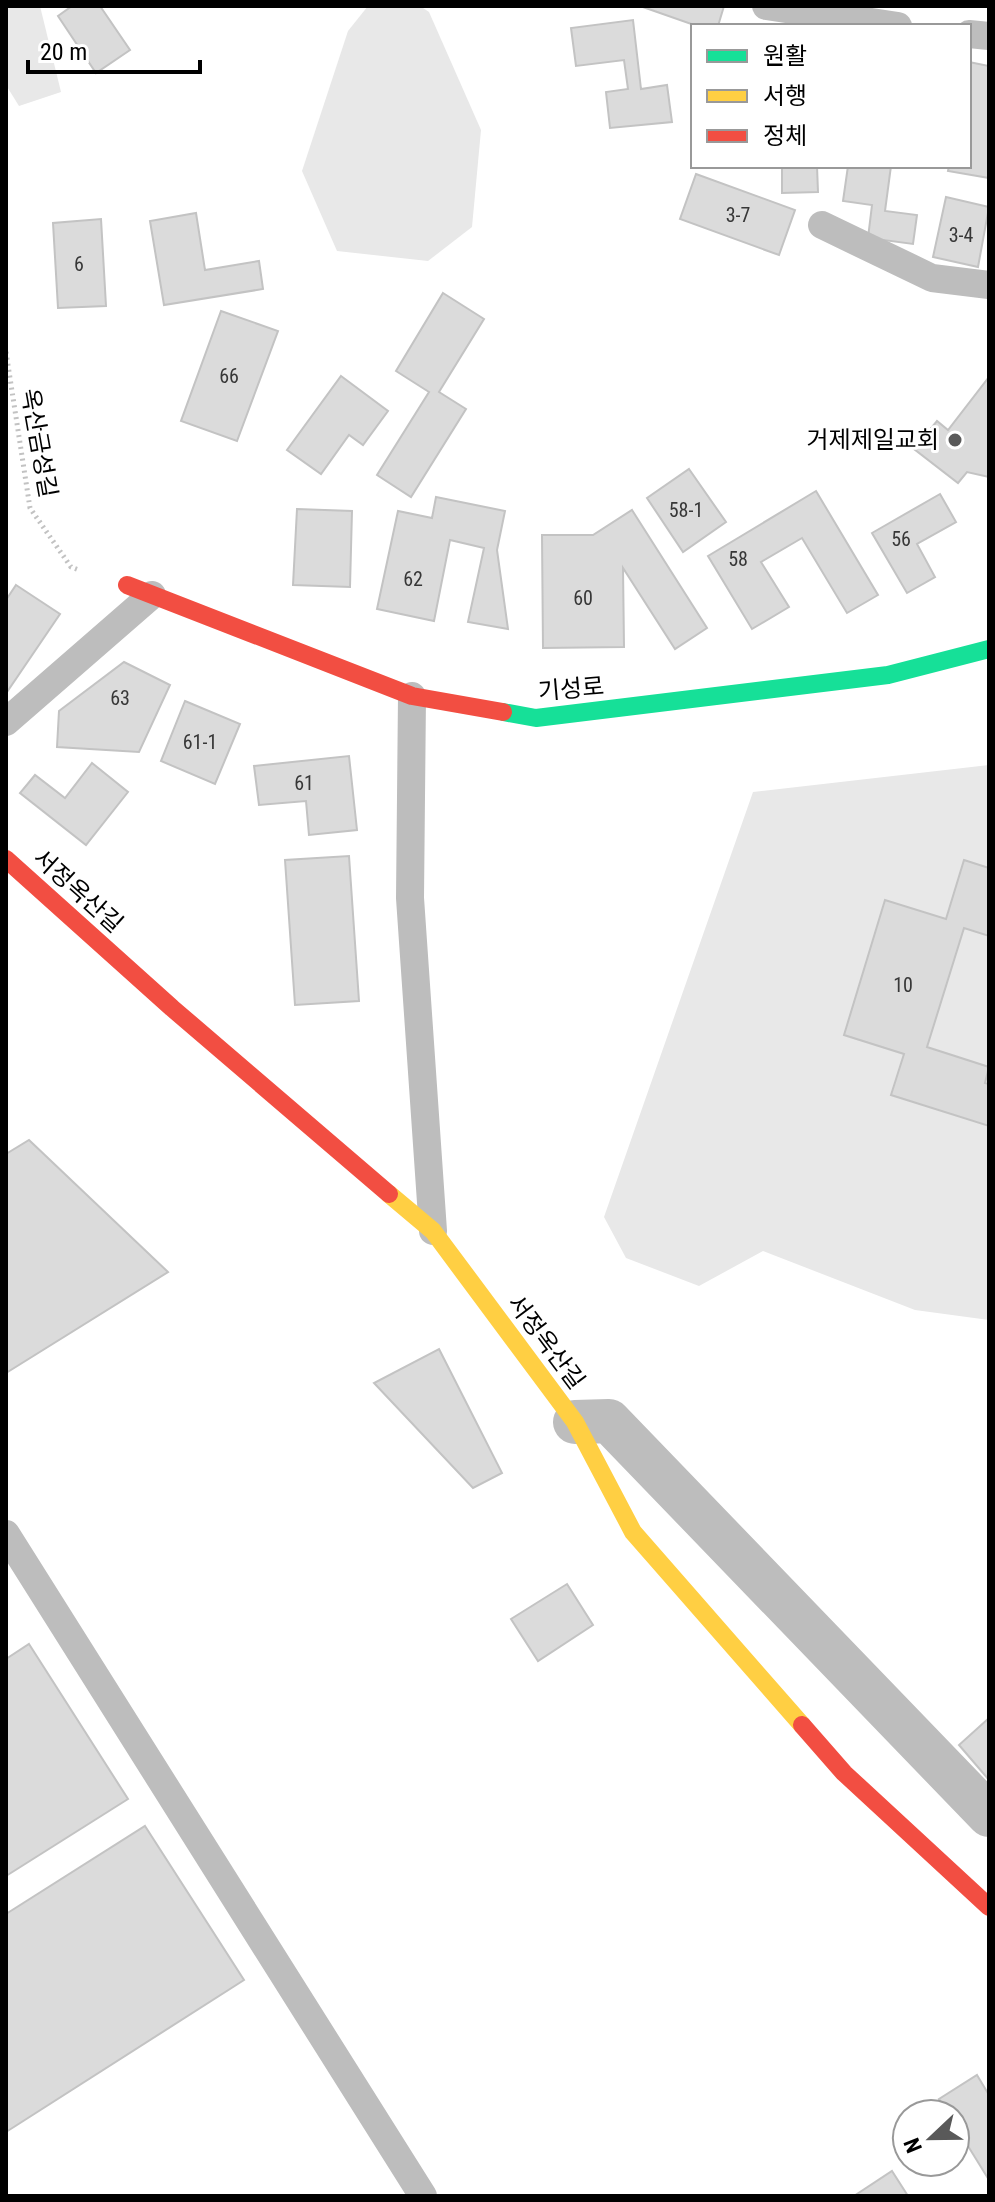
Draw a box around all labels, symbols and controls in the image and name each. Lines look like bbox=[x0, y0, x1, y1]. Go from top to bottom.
scale bar bbox=[28, 24, 200, 74]
legend bbox=[691, 24, 971, 168]
text: 20 m bbox=[40, 38, 87, 66]
text: 원활 bbox=[763, 42, 807, 70]
text: 서행 bbox=[763, 82, 807, 110]
text: 정체 bbox=[763, 122, 807, 150]
house number: 3-7 bbox=[726, 203, 750, 227]
house number: 3-4 bbox=[949, 223, 973, 247]
house number: 6 bbox=[74, 252, 84, 276]
house number: 66 bbox=[219, 364, 239, 388]
street label: 옥산금성길 bbox=[16, 386, 62, 500]
place label: 거제제일교회 bbox=[807, 426, 939, 454]
marker: 거제제일교회 bbox=[946, 431, 964, 449]
house number: 58-1 bbox=[669, 498, 703, 522]
house number: 56 bbox=[891, 527, 911, 551]
house number: 58 bbox=[728, 547, 748, 571]
house number: 62 bbox=[403, 567, 423, 591]
house number: 60 bbox=[573, 586, 593, 610]
street label: 기성로 bbox=[537, 672, 605, 706]
house number: 63 bbox=[110, 686, 130, 710]
house number: 61-1 bbox=[183, 730, 217, 754]
house number: 61 bbox=[294, 771, 314, 795]
street label: 서정옥산길 bbox=[28, 844, 128, 938]
house number: 10 bbox=[893, 973, 913, 997]
street label: 서정옥산길 bbox=[502, 1289, 590, 1395]
north arrow bbox=[891, 2098, 971, 2178]
text: N bbox=[899, 2134, 927, 2156]

